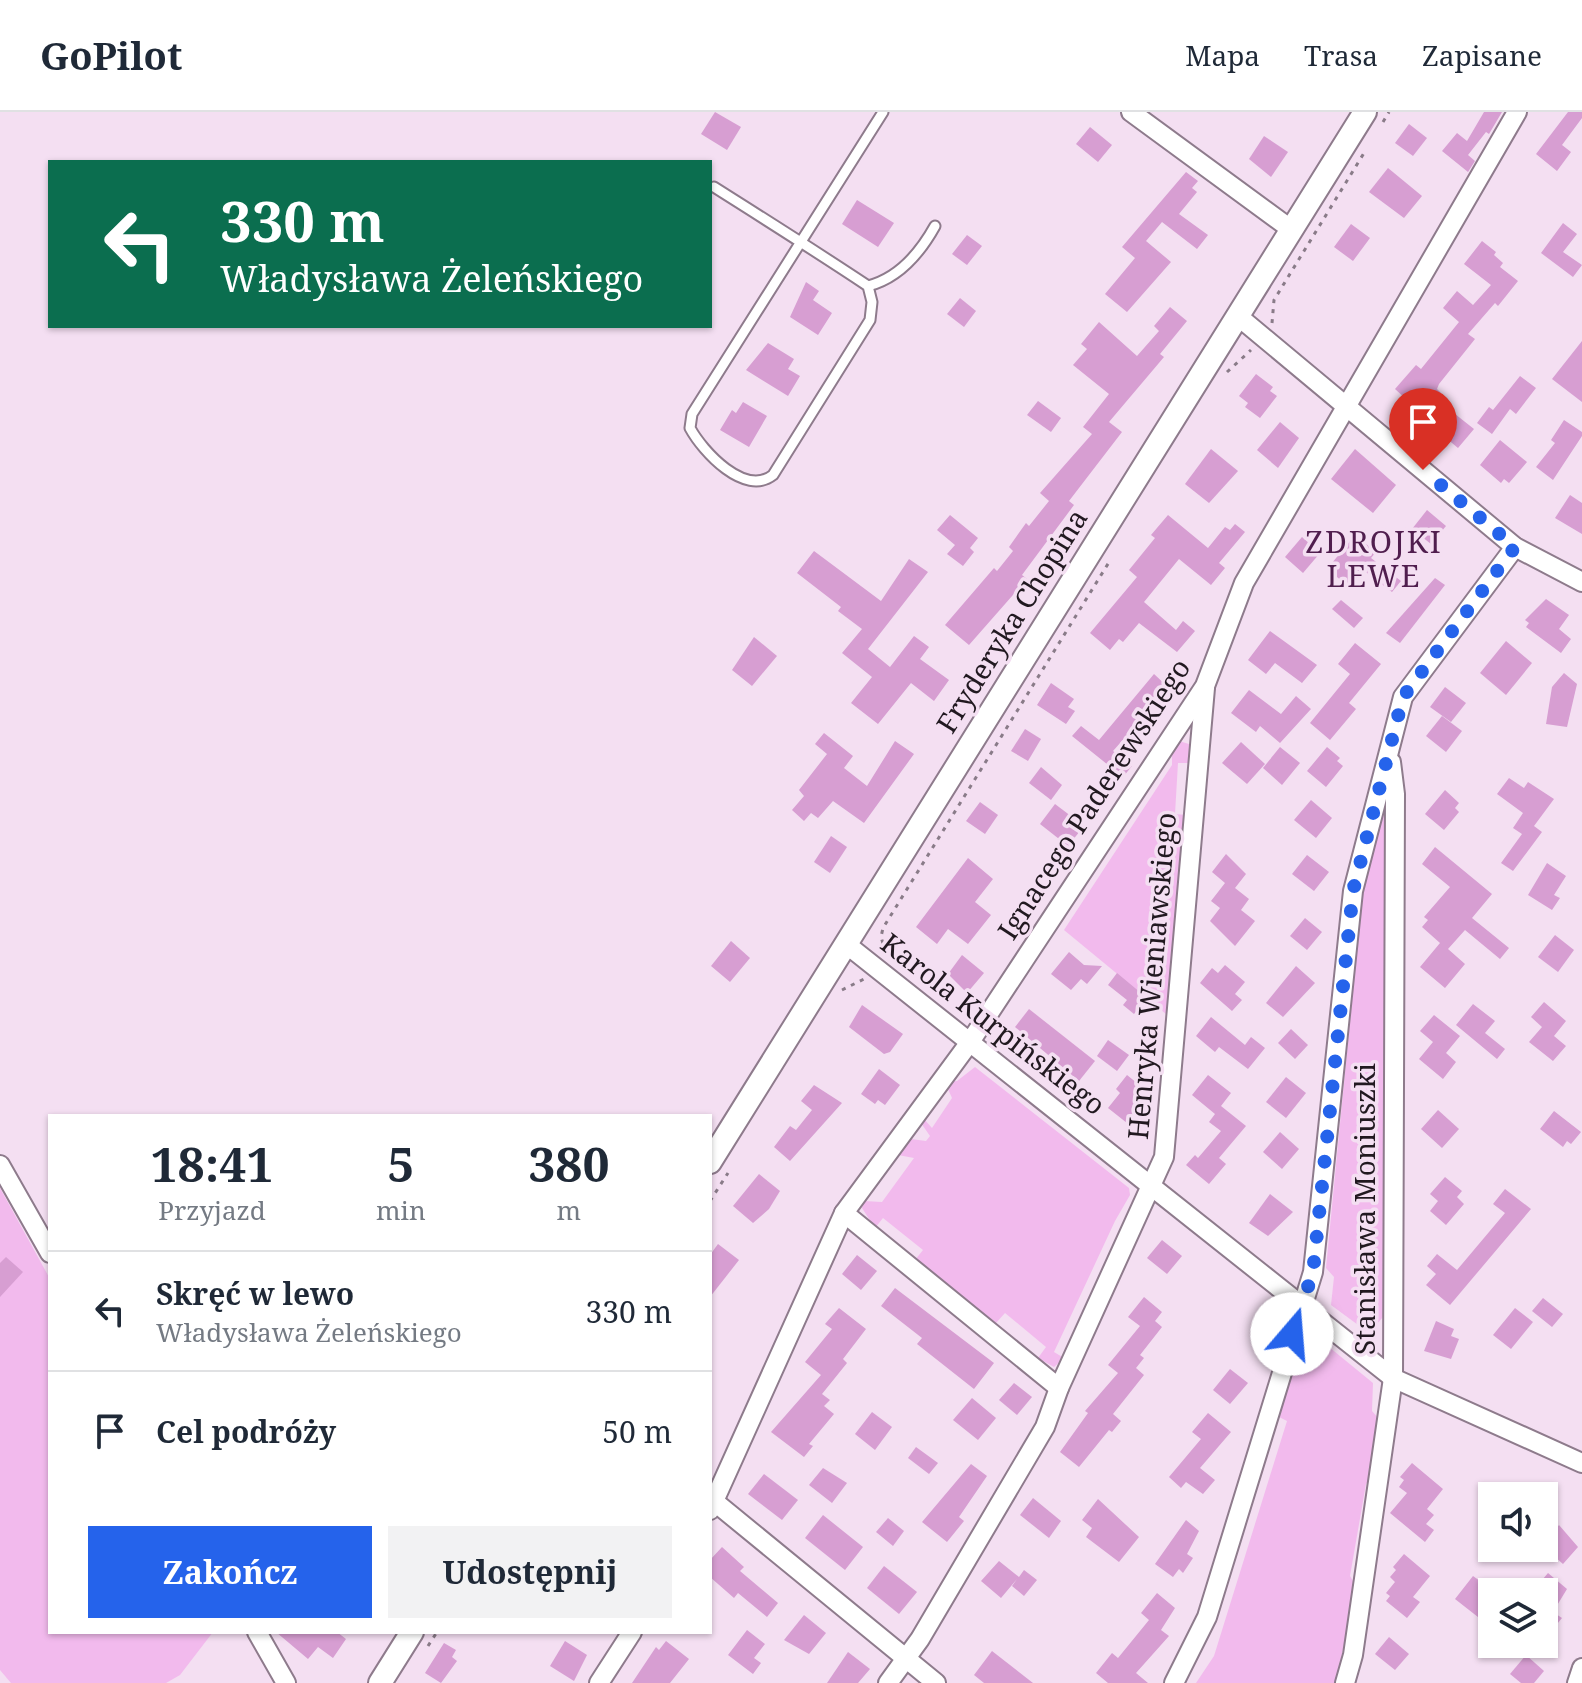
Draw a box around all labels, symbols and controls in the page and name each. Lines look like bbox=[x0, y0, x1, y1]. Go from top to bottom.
text: GoPilot bbox=[40, 29, 182, 81]
text: Mapa bbox=[1185, 36, 1260, 74]
text: Trasa bbox=[1304, 36, 1378, 74]
text: Zapisane bbox=[1422, 36, 1542, 74]
text: 330 m bbox=[220, 182, 385, 258]
icon: left bbox=[88, 192, 192, 296]
text: Władysława Żeleńskiego bbox=[220, 254, 643, 303]
pin bbox=[1389, 388, 1457, 470]
icon: arrive bbox=[1401, 400, 1445, 444]
street label: Fryderyka Chopina bbox=[927, 501, 1095, 740]
district label: ZDROJKI LEWE bbox=[1305, 521, 1443, 596]
street label: Ignacego Paderewskiego bbox=[988, 651, 1198, 946]
street label: Henryka Wieniawskiego bbox=[1118, 811, 1184, 1141]
street label: Karola Kurpińskiego bbox=[874, 924, 1114, 1123]
street label: Stanisława Moniuszki bbox=[1345, 1063, 1383, 1355]
text: 18:41 bbox=[150, 1131, 274, 1196]
text: 5 bbox=[387, 1131, 414, 1196]
text: 380 bbox=[528, 1131, 610, 1196]
text: Przyjazd bbox=[158, 1192, 266, 1228]
text: min bbox=[376, 1192, 426, 1228]
text: m bbox=[557, 1192, 581, 1228]
text: Skręć w lewo bbox=[156, 1273, 354, 1314]
icon: left bbox=[88, 1289, 132, 1333]
text: 330 m bbox=[586, 1291, 672, 1332]
position arrow bbox=[1250, 1292, 1334, 1376]
text: Władysława Żeleńskiego bbox=[156, 1314, 462, 1350]
icon: arrive bbox=[88, 1409, 132, 1453]
text: Cel podróży bbox=[156, 1411, 336, 1452]
text: 50 m bbox=[602, 1411, 672, 1452]
map controls bbox=[1478, 1482, 1558, 1658]
button: sound bbox=[1478, 1482, 1558, 1562]
button: Zakończ bbox=[88, 1526, 372, 1618]
button: Udostępnij bbox=[388, 1526, 672, 1618]
button: layers bbox=[1478, 1578, 1558, 1658]

